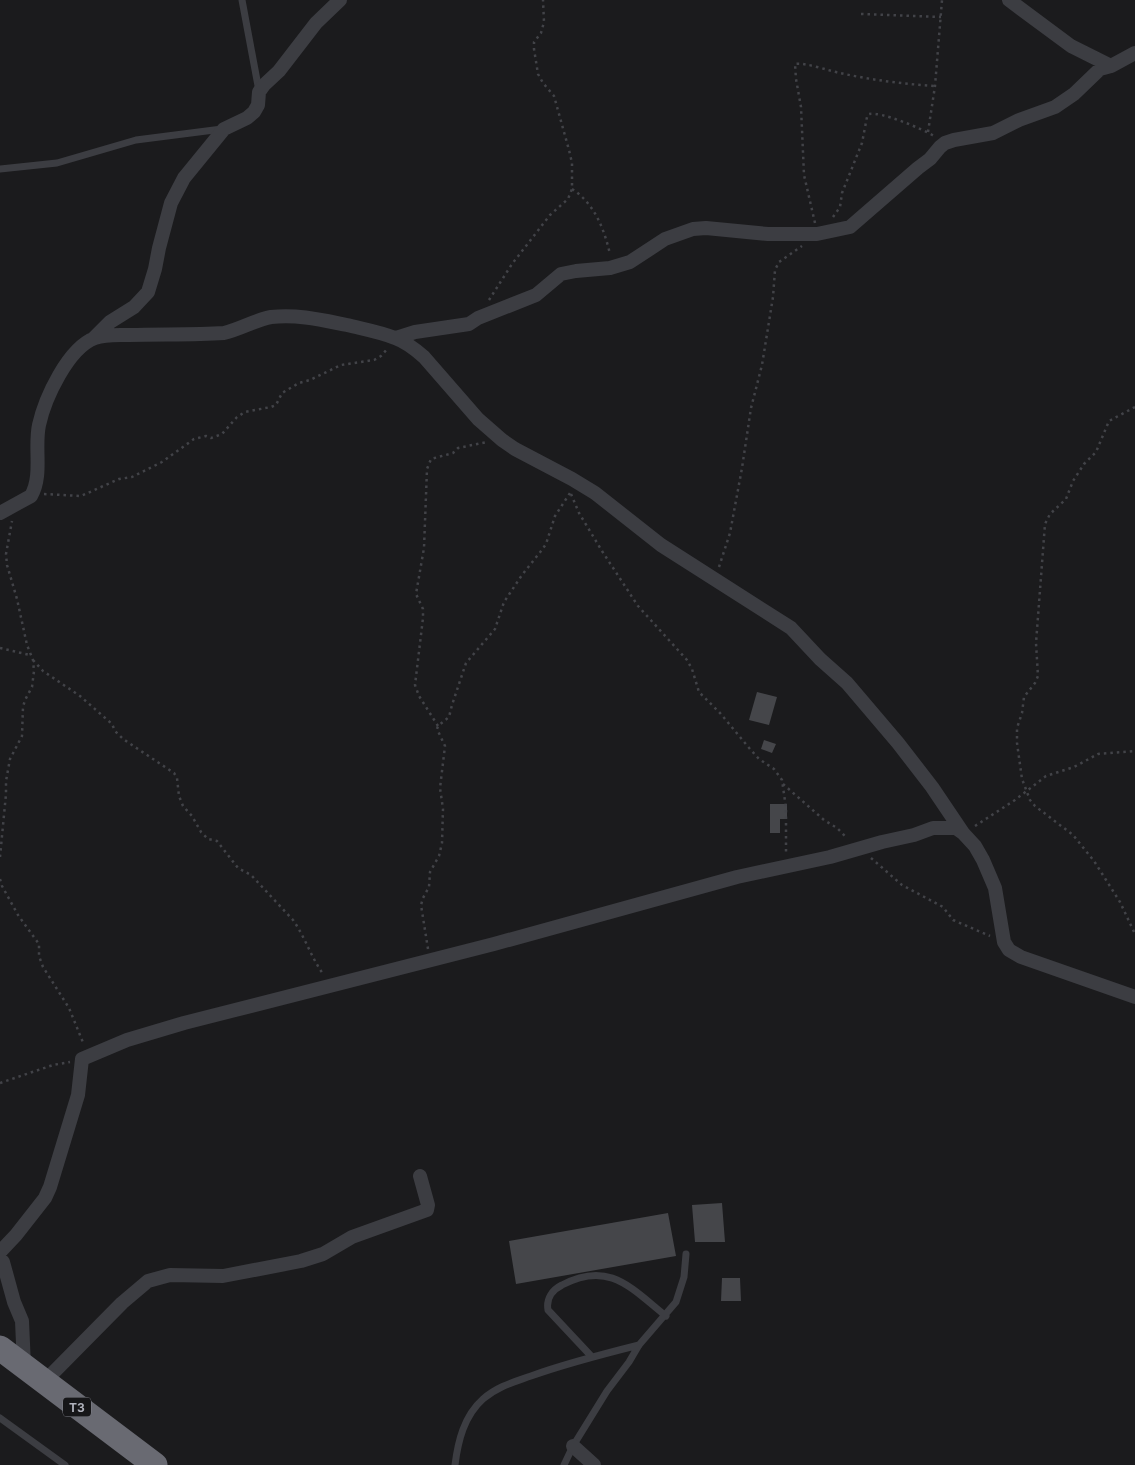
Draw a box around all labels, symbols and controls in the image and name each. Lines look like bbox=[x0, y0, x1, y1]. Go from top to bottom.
road number: T3 bbox=[63, 1398, 91, 1416]

